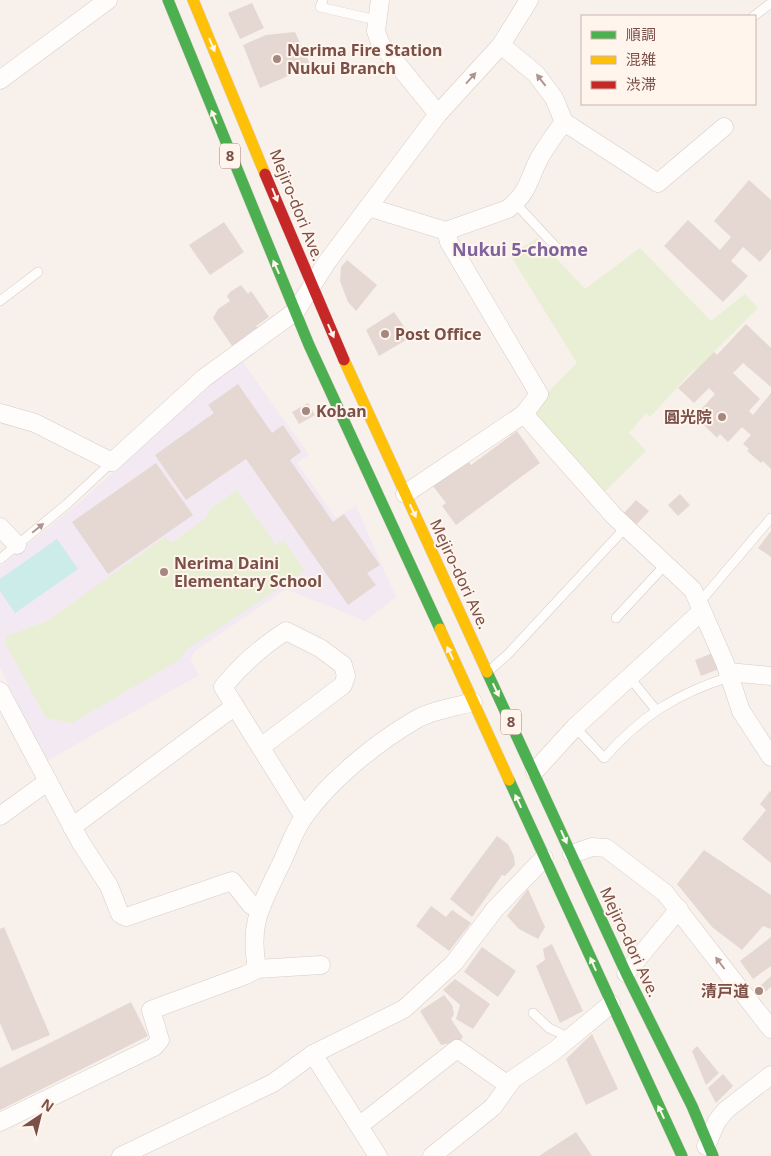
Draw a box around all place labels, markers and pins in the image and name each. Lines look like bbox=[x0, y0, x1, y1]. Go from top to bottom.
place label: Nerima Fire Station Nukui Branch bbox=[287, 39, 442, 79]
marker: Nerima Fire Station Nukui Branch bbox=[271, 53, 283, 65]
place label: Post Office bbox=[395, 323, 482, 345]
marker: Post Office bbox=[379, 328, 391, 340]
place label: Koban bbox=[316, 400, 367, 422]
marker: Koban bbox=[300, 405, 312, 417]
place label: 圓光院 bbox=[664, 406, 712, 428]
marker: 圓光院 bbox=[716, 411, 728, 423]
place label: Nerima Daini Elementary School bbox=[174, 552, 322, 592]
marker: Nerima Daini Elementary School bbox=[158, 566, 170, 578]
place label: 清戸道 bbox=[701, 980, 749, 1002]
marker: 清戸道 bbox=[753, 985, 765, 997]

